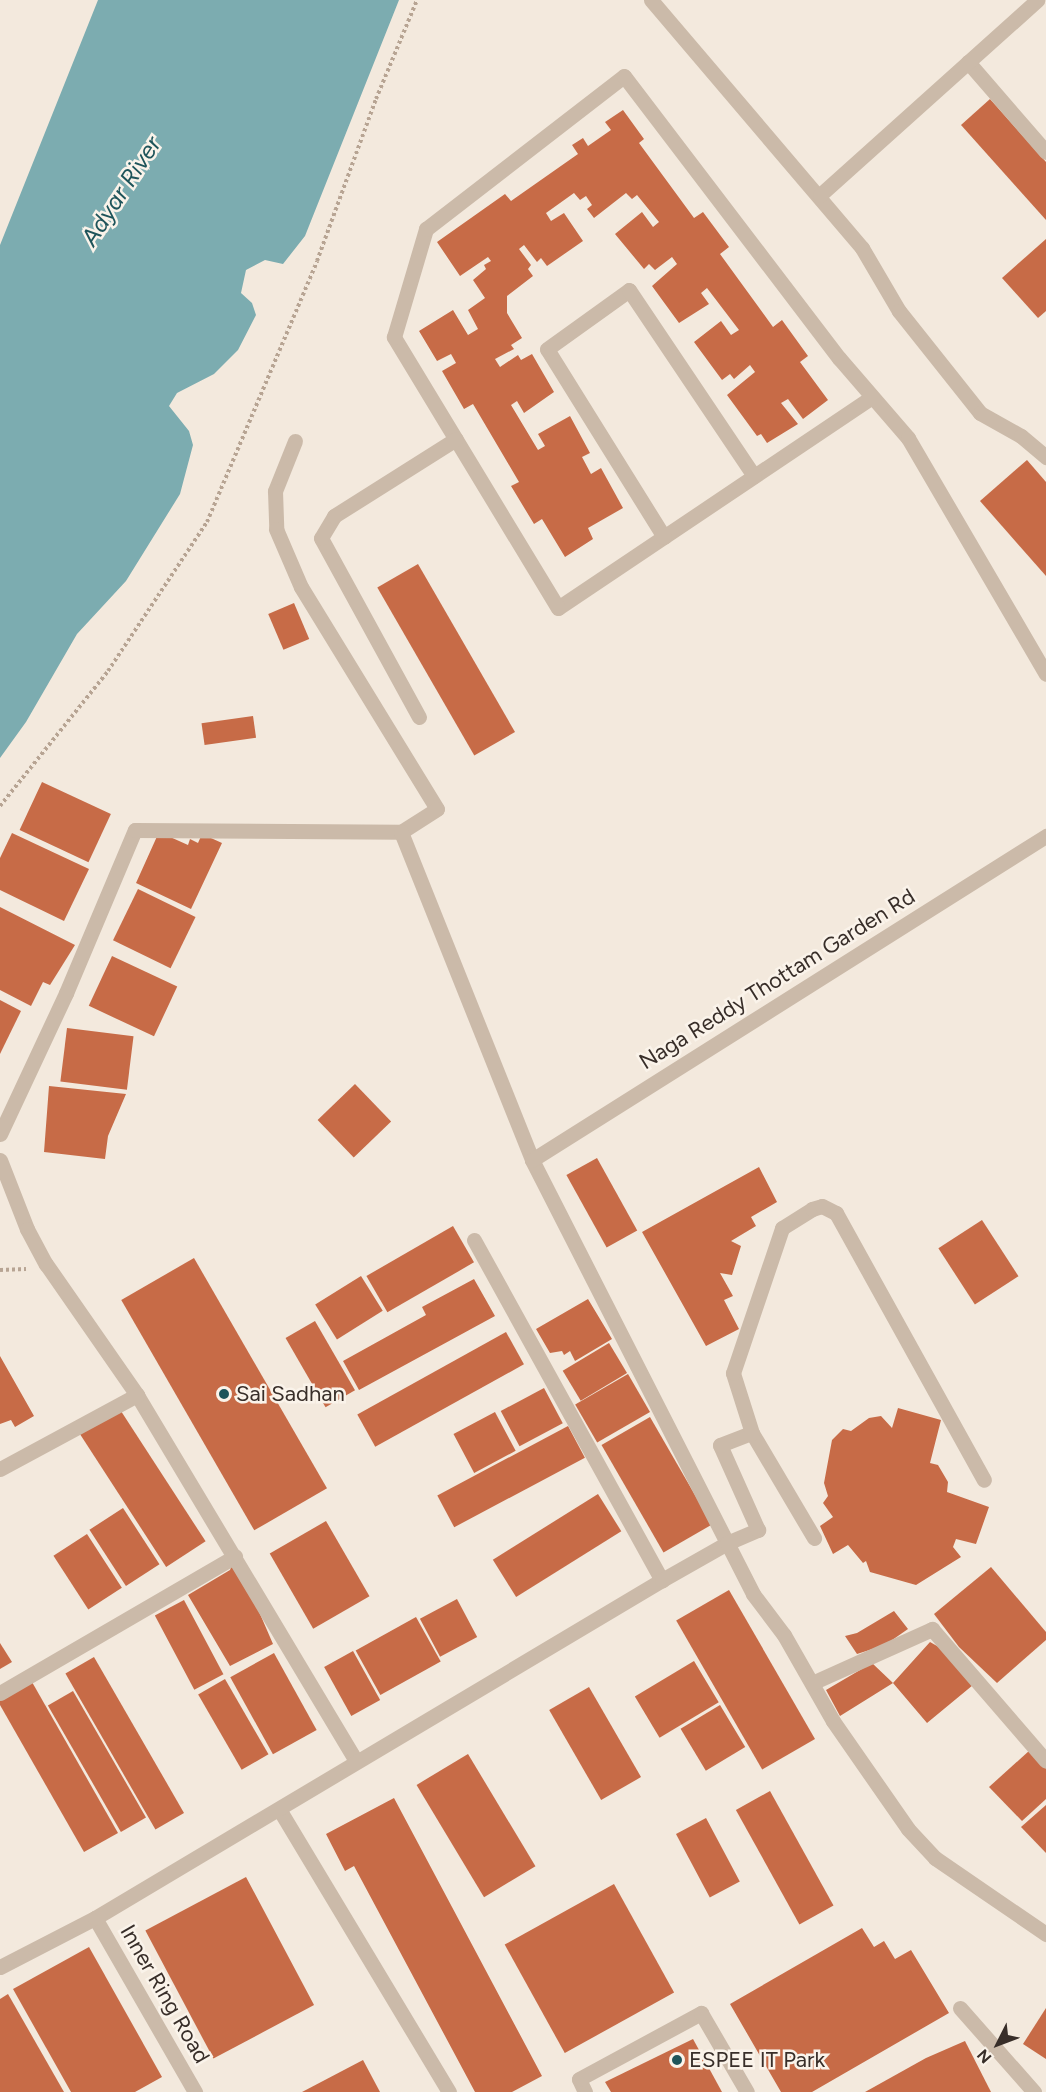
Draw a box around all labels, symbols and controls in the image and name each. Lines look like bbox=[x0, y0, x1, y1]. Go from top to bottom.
water label: Adyar River bbox=[75, 131, 167, 251]
street label: Naga Reddy Thottam Garden Rd bbox=[634, 883, 920, 1075]
place label: Sai Sadhan bbox=[236, 1381, 345, 1407]
marker: Sai Sadhan bbox=[217, 1387, 231, 1401]
street label: Inner Ring Road bbox=[115, 1920, 215, 2068]
north arrow bbox=[968, 2014, 1028, 2074]
text: N bbox=[973, 2045, 995, 2067]
place label: ESPEE IT Park bbox=[689, 2047, 825, 2073]
marker: ESPEE IT Park bbox=[670, 2053, 684, 2067]

